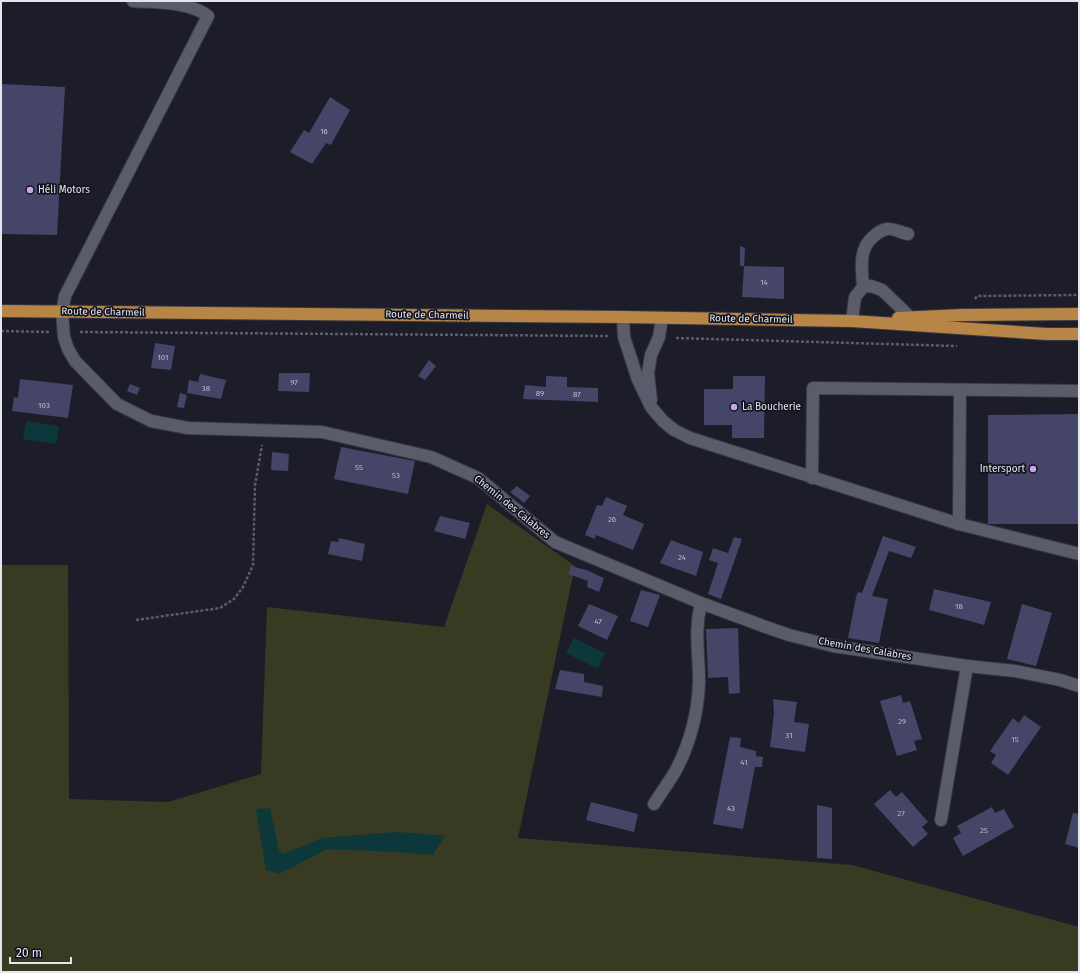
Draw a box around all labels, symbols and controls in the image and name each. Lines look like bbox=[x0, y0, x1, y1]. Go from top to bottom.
house number: 16 bbox=[320, 127, 328, 136]
place label: Héli Motors bbox=[38, 184, 90, 196]
marker: Héli Motors bbox=[25, 185, 35, 195]
house number: 14 bbox=[760, 278, 769, 287]
street label: Route de Charmeil bbox=[61, 305, 145, 319]
street label: Route de Charmeil bbox=[385, 308, 469, 322]
street label: Route de Charmeil bbox=[709, 312, 793, 326]
house number: 101 bbox=[157, 353, 169, 362]
house number: 97 bbox=[290, 378, 298, 387]
house number: 38 bbox=[202, 384, 211, 393]
house number: 89 bbox=[536, 389, 544, 398]
house number: 87 bbox=[573, 390, 581, 399]
house number: 103 bbox=[38, 401, 50, 410]
place label: La Boucherie bbox=[742, 401, 801, 413]
marker: La Boucherie bbox=[729, 402, 739, 412]
house number: 55 bbox=[355, 463, 363, 472]
place label: Intersport bbox=[980, 463, 1025, 475]
marker: Intersport bbox=[1028, 464, 1038, 474]
house number: 53 bbox=[392, 471, 400, 480]
street label: Chemin des Calabres bbox=[472, 473, 553, 542]
house number: 26 bbox=[608, 515, 616, 524]
house number: 24 bbox=[678, 553, 687, 562]
house number: 18 bbox=[955, 602, 964, 611]
house number: 47 bbox=[594, 617, 602, 626]
street label: Chemin des Calabres bbox=[818, 635, 913, 663]
house number: 29 bbox=[898, 717, 906, 726]
house number: 31 bbox=[785, 731, 793, 740]
house number: 15 bbox=[1011, 735, 1019, 744]
house number: 41 bbox=[740, 758, 748, 767]
house number: 43 bbox=[727, 804, 735, 813]
house number: 27 bbox=[897, 809, 905, 818]
house number: 25 bbox=[980, 826, 988, 835]
scale bar bbox=[10, 939, 71, 965]
text: 20 m bbox=[16, 946, 42, 960]

